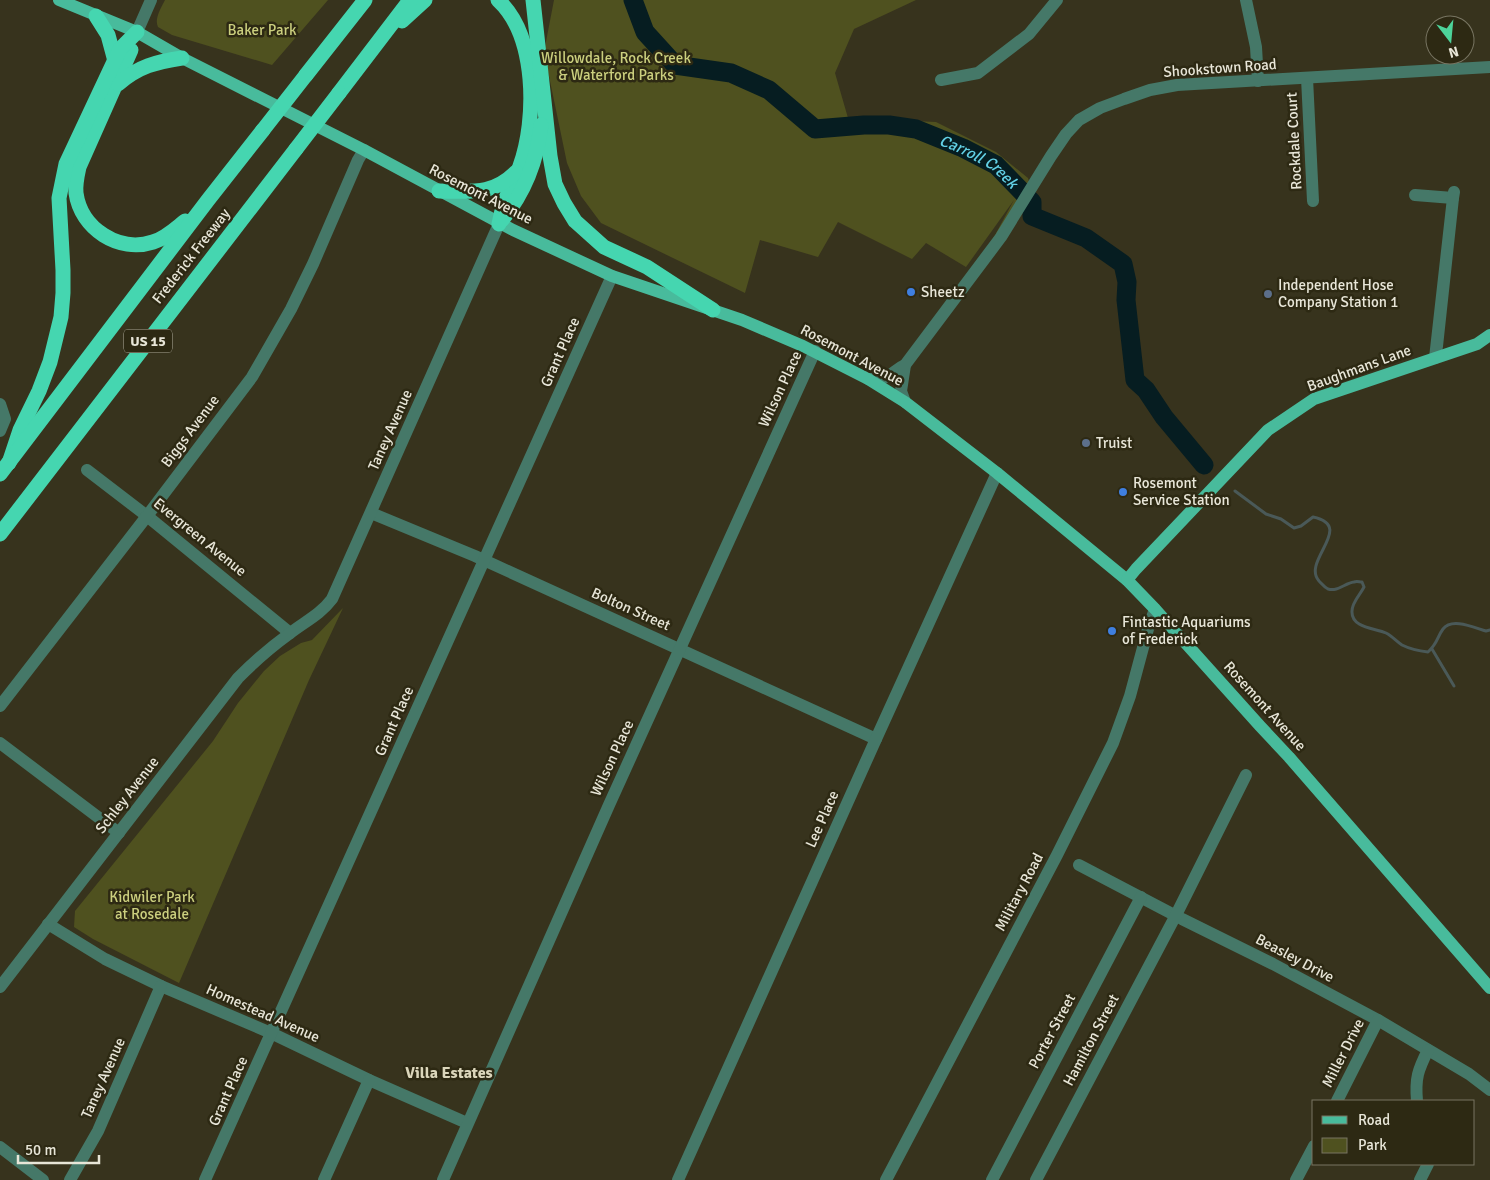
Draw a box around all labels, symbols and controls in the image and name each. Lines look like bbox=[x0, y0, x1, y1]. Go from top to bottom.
north arrow bbox=[1425, 15, 1475, 65]
park label: Baker Park bbox=[227, 21, 297, 39]
text: N bbox=[1446, 43, 1460, 62]
park label: Willowdale, Rock Creek & Waterford Parks bbox=[541, 49, 691, 84]
street label: Shookstown Road bbox=[1163, 55, 1277, 81]
street label: Rockdale Court bbox=[1282, 92, 1306, 190]
water label: Carroll Creek bbox=[936, 131, 1024, 194]
street label: Rosemont Avenue bbox=[426, 160, 536, 228]
street label: Frederick Freeway bbox=[148, 205, 234, 307]
place label: Independent Hose Company Station 1 bbox=[1278, 276, 1398, 311]
place label: Sheetz bbox=[921, 283, 965, 301]
marker: Sheetz bbox=[905, 286, 917, 298]
marker: Independent Hose Company Station 1 bbox=[1262, 288, 1274, 300]
street label: Grant Place bbox=[537, 314, 583, 390]
street label: Rosemont Avenue bbox=[797, 320, 907, 390]
road number: US 15 bbox=[124, 330, 172, 352]
street label: Baughmans Lane bbox=[1304, 341, 1414, 395]
street label: Wilson Place bbox=[755, 348, 805, 430]
street label: Taney Avenue bbox=[364, 387, 416, 473]
street label: Biggs Avenue bbox=[157, 391, 223, 471]
place label: Truist bbox=[1096, 434, 1132, 452]
marker: Truist bbox=[1080, 437, 1092, 449]
place label: Rosemont Service Station bbox=[1133, 474, 1230, 509]
marker: Rosemont Service Station bbox=[1117, 486, 1129, 498]
street label: Evergreen Avenue bbox=[150, 494, 250, 580]
street label: Bolton Street bbox=[589, 584, 673, 634]
place label: Fintastic Aquariums of Frederick bbox=[1122, 613, 1251, 648]
marker: Fintastic Aquariums of Frederick bbox=[1106, 625, 1118, 637]
street label: Rosemont Avenue bbox=[1220, 658, 1310, 754]
street label: Grant Place bbox=[371, 683, 417, 759]
street label: Wilson Place bbox=[587, 717, 637, 799]
street label: Schley Avenue bbox=[91, 753, 163, 837]
street label: Lee Place bbox=[801, 788, 843, 850]
street label: Military Road bbox=[991, 850, 1047, 934]
park label: Kidwiler Park at Rosedale bbox=[109, 888, 195, 923]
street label: Beasley Drive bbox=[1253, 930, 1337, 986]
street label: Homestead Avenue bbox=[203, 980, 323, 1046]
street label: Porter Street bbox=[1025, 990, 1079, 1072]
street label: Hamilton Street bbox=[1059, 991, 1123, 1089]
street label: Miller Drive bbox=[1318, 1016, 1368, 1090]
street label: Taney Avenue bbox=[77, 1035, 129, 1121]
street label: Grant Place bbox=[205, 1053, 251, 1129]
district label: Villa Estates bbox=[405, 1063, 493, 1083]
legend bbox=[1312, 1100, 1475, 1165]
text: Road bbox=[1358, 1111, 1390, 1129]
scale bar bbox=[18, 1132, 99, 1164]
text: Park bbox=[1358, 1136, 1387, 1154]
text: 50 m bbox=[25, 1141, 56, 1159]

